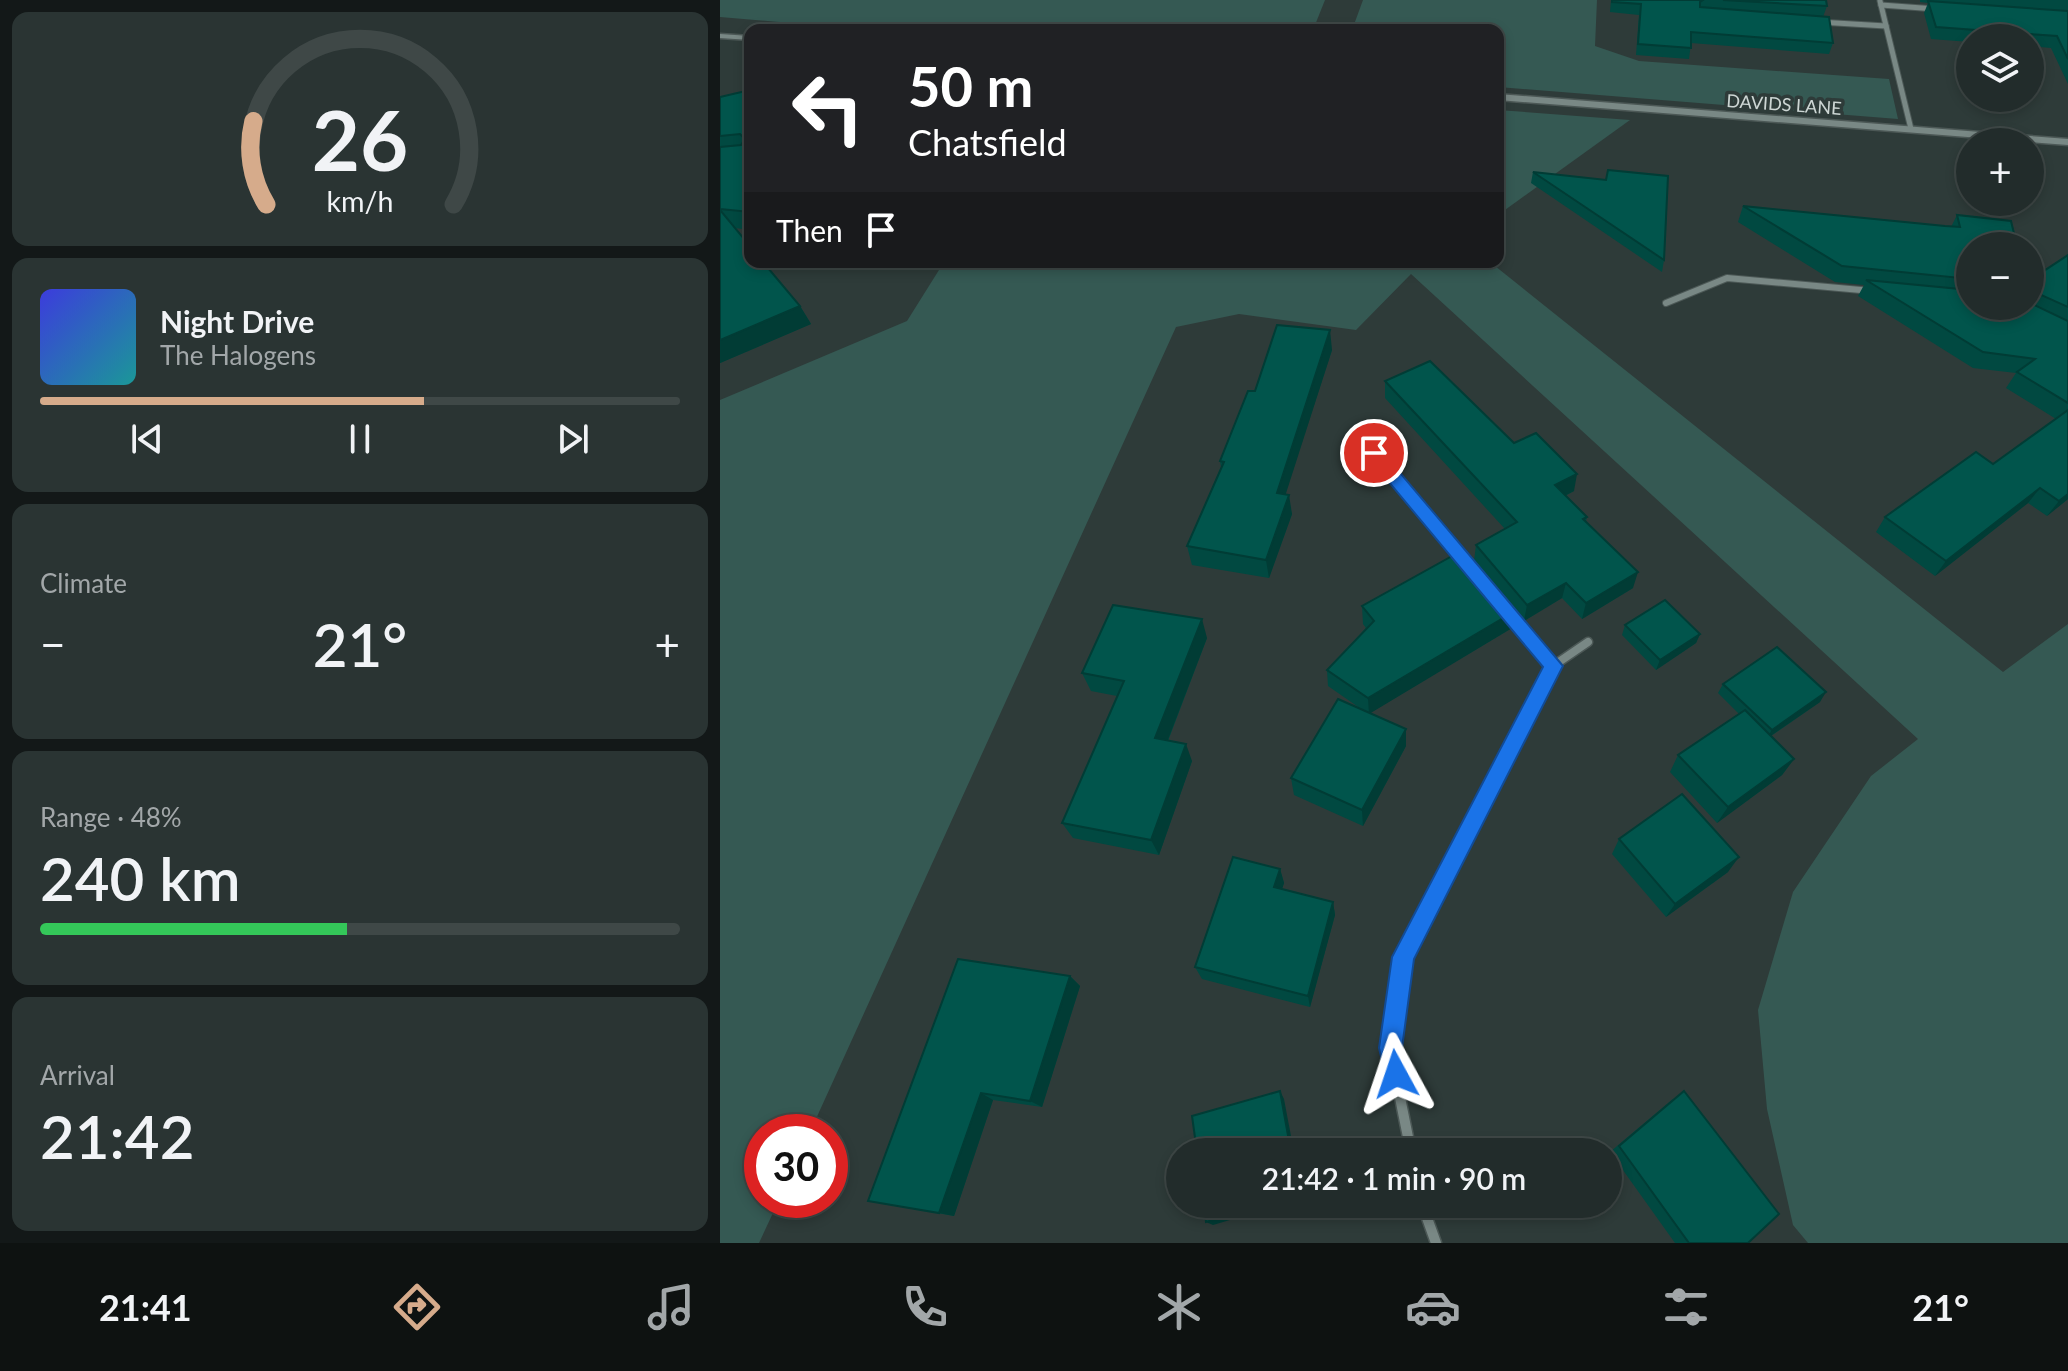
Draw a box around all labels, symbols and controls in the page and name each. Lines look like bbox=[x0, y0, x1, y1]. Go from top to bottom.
map controls bbox=[1956, 24, 2044, 320]
button: layers bbox=[1956, 24, 2044, 112]
text: 50 m bbox=[908, 52, 1033, 119]
icon: left bbox=[776, 56, 880, 160]
text: 26 bbox=[312, 89, 408, 189]
street label: DAVIDS LANE bbox=[1726, 89, 1842, 119]
text: Chatsfield bbox=[908, 120, 1067, 164]
button: + bbox=[1956, 128, 2044, 216]
text: km/h bbox=[327, 184, 393, 218]
icon: arrive bbox=[859, 208, 903, 252]
text: Then bbox=[776, 212, 843, 248]
button: − bbox=[1956, 232, 2044, 320]
text: Night Drive bbox=[160, 303, 314, 339]
text: The Halogens bbox=[160, 339, 316, 371]
icon: previous bbox=[125, 417, 169, 461]
icon: pause bbox=[338, 417, 382, 461]
icon: next bbox=[551, 417, 595, 461]
pin bbox=[1340, 419, 1408, 487]
icon: arrive bbox=[1352, 431, 1396, 475]
text: Climate bbox=[40, 567, 127, 599]
text: 21° bbox=[313, 608, 407, 680]
text: − bbox=[40, 618, 66, 670]
text: + bbox=[654, 618, 680, 670]
text: Range · 48% bbox=[40, 801, 182, 833]
text: 240 km bbox=[40, 842, 241, 914]
position arrow bbox=[1354, 1032, 1438, 1116]
text: Arrival bbox=[40, 1059, 115, 1091]
text: 21:42 bbox=[40, 1100, 194, 1172]
speed limit sign: 30 bbox=[744, 1114, 848, 1218]
text: 21:42 · 1 min · 90 m bbox=[1262, 1160, 1526, 1196]
icon: directions bbox=[389, 1279, 445, 1335]
icon: music bbox=[643, 1279, 699, 1335]
icon: phone bbox=[897, 1279, 953, 1335]
icon: climate bbox=[1151, 1279, 1207, 1335]
icon: car bbox=[1405, 1279, 1461, 1335]
icon: filters bbox=[1658, 1279, 1714, 1335]
text: 21:41 bbox=[99, 1285, 192, 1329]
text: 21° bbox=[1912, 1285, 1969, 1329]

